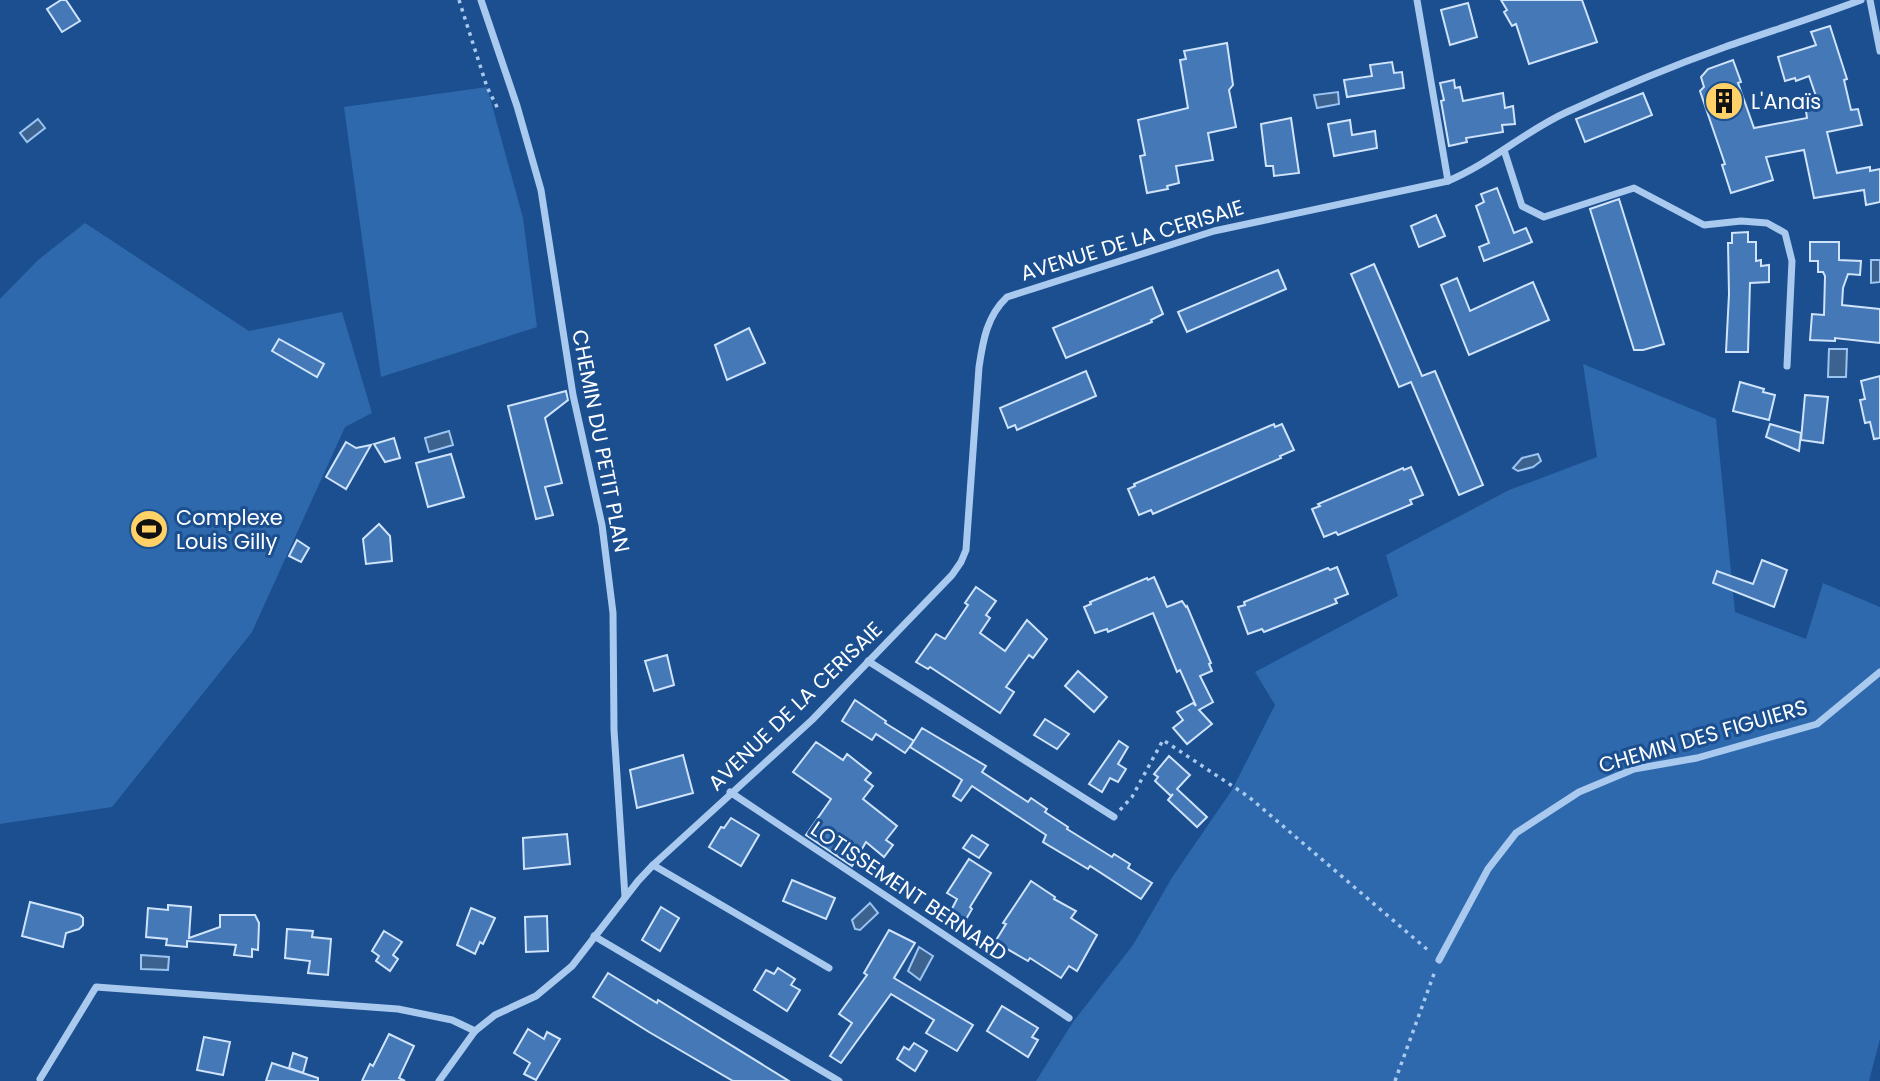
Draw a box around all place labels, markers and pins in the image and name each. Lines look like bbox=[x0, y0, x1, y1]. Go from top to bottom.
building icon: L'Anaïs bbox=[1703, 80, 1745, 122]
place label: L'Anaïs bbox=[1751, 87, 1821, 116]
place label: Complexe Louis Gilly bbox=[176, 503, 283, 556]
sports icon: Complexe Louis Gilly bbox=[128, 508, 170, 550]

